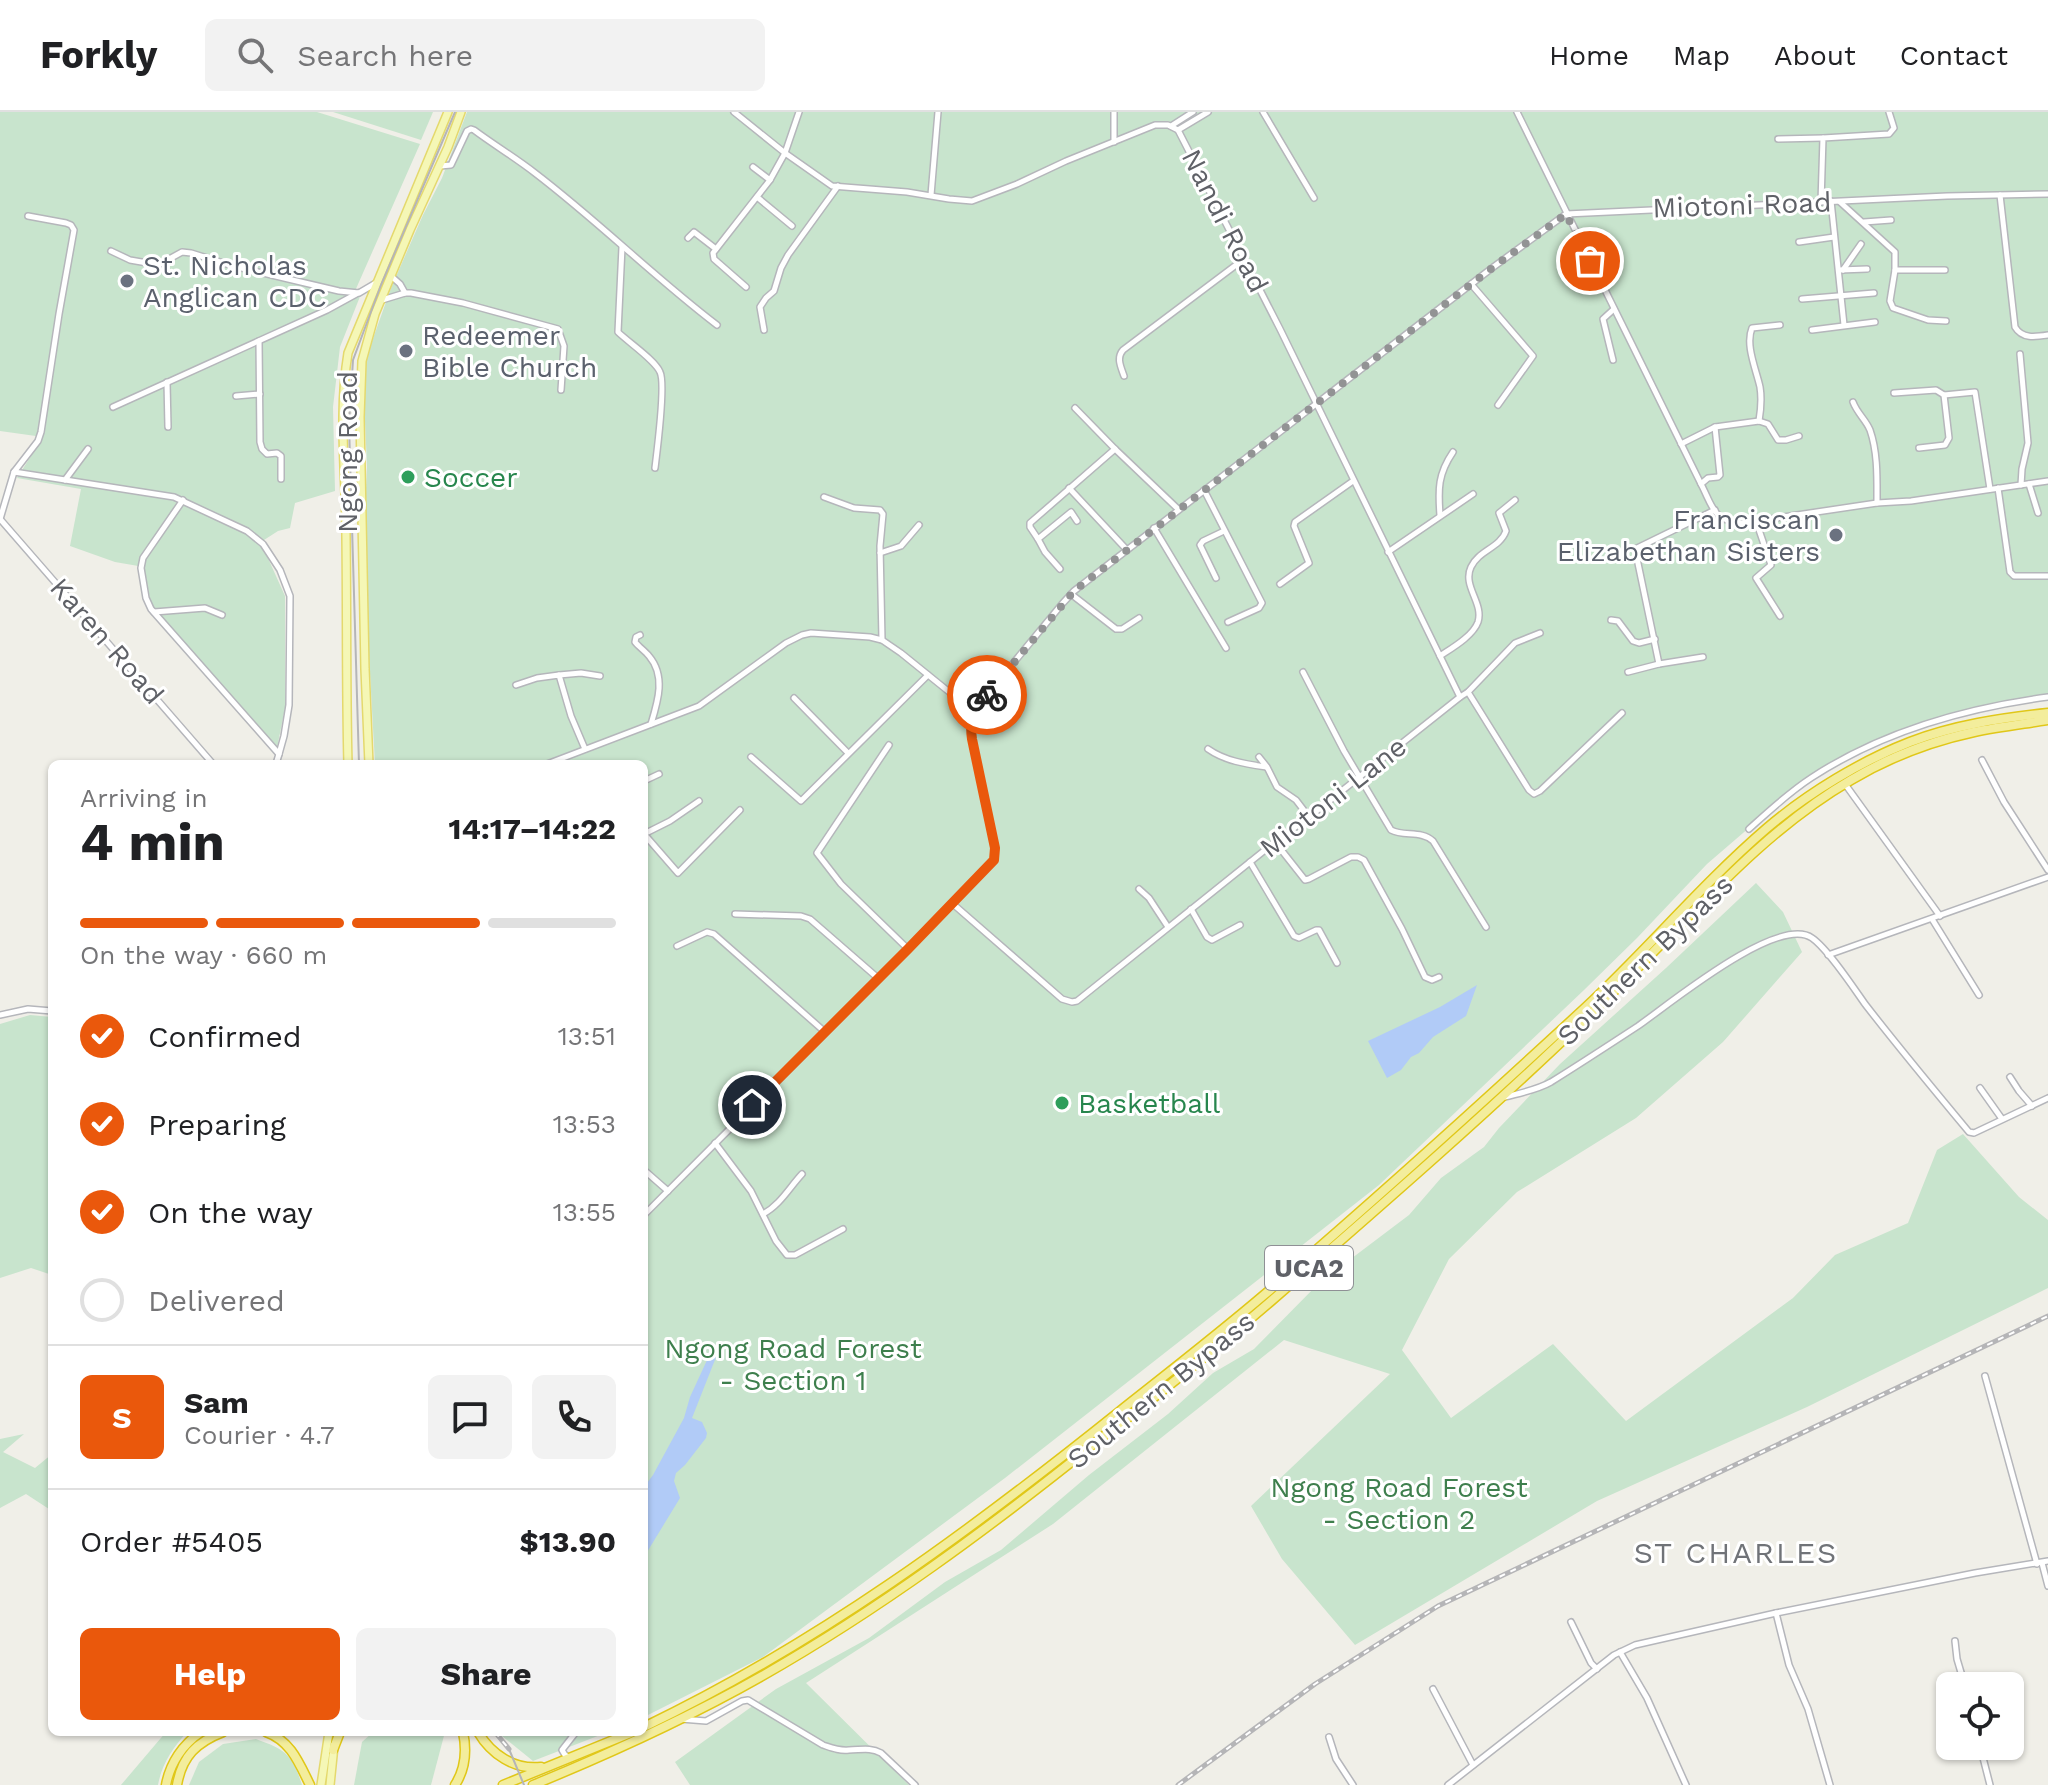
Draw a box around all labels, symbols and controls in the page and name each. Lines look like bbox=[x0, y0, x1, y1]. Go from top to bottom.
search box bbox=[205, 19, 765, 91]
text: Forkly bbox=[40, 33, 157, 77]
icon: search bbox=[233, 33, 277, 77]
text: Search here bbox=[297, 38, 473, 73]
text: Home bbox=[1549, 39, 1629, 72]
text: Map bbox=[1673, 39, 1730, 72]
text: About bbox=[1774, 39, 1856, 72]
text: Contact bbox=[1900, 39, 2008, 72]
street label: Nandi Road bbox=[1175, 144, 1275, 298]
street label: Miotoni Road bbox=[1652, 185, 1832, 225]
pin bbox=[1556, 227, 1624, 295]
icon: bag bbox=[1568, 239, 1612, 283]
place label: St. Nicholas Anglican CDC bbox=[143, 249, 327, 314]
marker: St. Nicholas Anglican CDC bbox=[118, 272, 136, 290]
place label: Redeemer Bible Church bbox=[422, 319, 597, 384]
marker: Redeemer Bible Church bbox=[397, 342, 415, 360]
street label: Ngong Road bbox=[331, 371, 364, 533]
place label: Soccer bbox=[424, 461, 518, 494]
marker: Soccer bbox=[399, 468, 417, 486]
place label: Franciscan Elizabethan Sisters bbox=[1557, 503, 1820, 568]
marker: Franciscan Elizabethan Sisters bbox=[1827, 526, 1845, 544]
street label: Karen Road bbox=[43, 571, 171, 711]
courier bbox=[947, 655, 1027, 735]
icon: bike bbox=[965, 673, 1009, 717]
street label: Miotoni Lane bbox=[1253, 730, 1413, 864]
text: Arriving in bbox=[80, 783, 208, 813]
text: 14:17–14:22 bbox=[449, 811, 616, 846]
text: 4 min bbox=[80, 812, 225, 873]
street label: Southern Bypass bbox=[1550, 868, 1740, 1052]
text: On the way · 660 m bbox=[80, 940, 327, 970]
icon: check bbox=[80, 1014, 124, 1058]
text: Confirmed bbox=[148, 1019, 302, 1054]
text: 13:51 bbox=[558, 1021, 616, 1051]
pin bbox=[718, 1071, 786, 1139]
icon: home bbox=[730, 1083, 774, 1127]
place label: Basketball bbox=[1078, 1087, 1221, 1120]
marker: Basketball bbox=[1053, 1094, 1071, 1112]
icon: check bbox=[80, 1102, 124, 1146]
text: Preparing bbox=[148, 1107, 286, 1142]
text: 13:53 bbox=[553, 1109, 616, 1139]
icon: check bbox=[80, 1190, 124, 1234]
text: On the way bbox=[148, 1195, 313, 1230]
text: 13:55 bbox=[553, 1197, 616, 1227]
road number: UCA2 bbox=[1265, 1246, 1353, 1290]
text: Delivered bbox=[148, 1283, 285, 1318]
street label: Southern Bypass bbox=[1061, 1304, 1261, 1476]
park label: Ngong Road Forest - Section 1 bbox=[664, 1332, 922, 1397]
button: chat bbox=[428, 1375, 512, 1459]
button: phone bbox=[532, 1375, 616, 1459]
text: Sam bbox=[184, 1385, 249, 1420]
text: S bbox=[112, 1400, 132, 1435]
text: Courier · 4.7 bbox=[184, 1420, 334, 1450]
park label: Ngong Road Forest - Section 2 bbox=[1270, 1471, 1528, 1536]
text: Order #5405 bbox=[80, 1524, 263, 1559]
text: $13.90 bbox=[520, 1524, 616, 1559]
district label: ST CHARLES bbox=[1634, 1535, 1838, 1570]
button: Help bbox=[80, 1628, 340, 1720]
button: Share bbox=[356, 1628, 616, 1720]
map controls bbox=[1936, 1672, 2024, 1760]
button: locate bbox=[1936, 1672, 2024, 1760]

